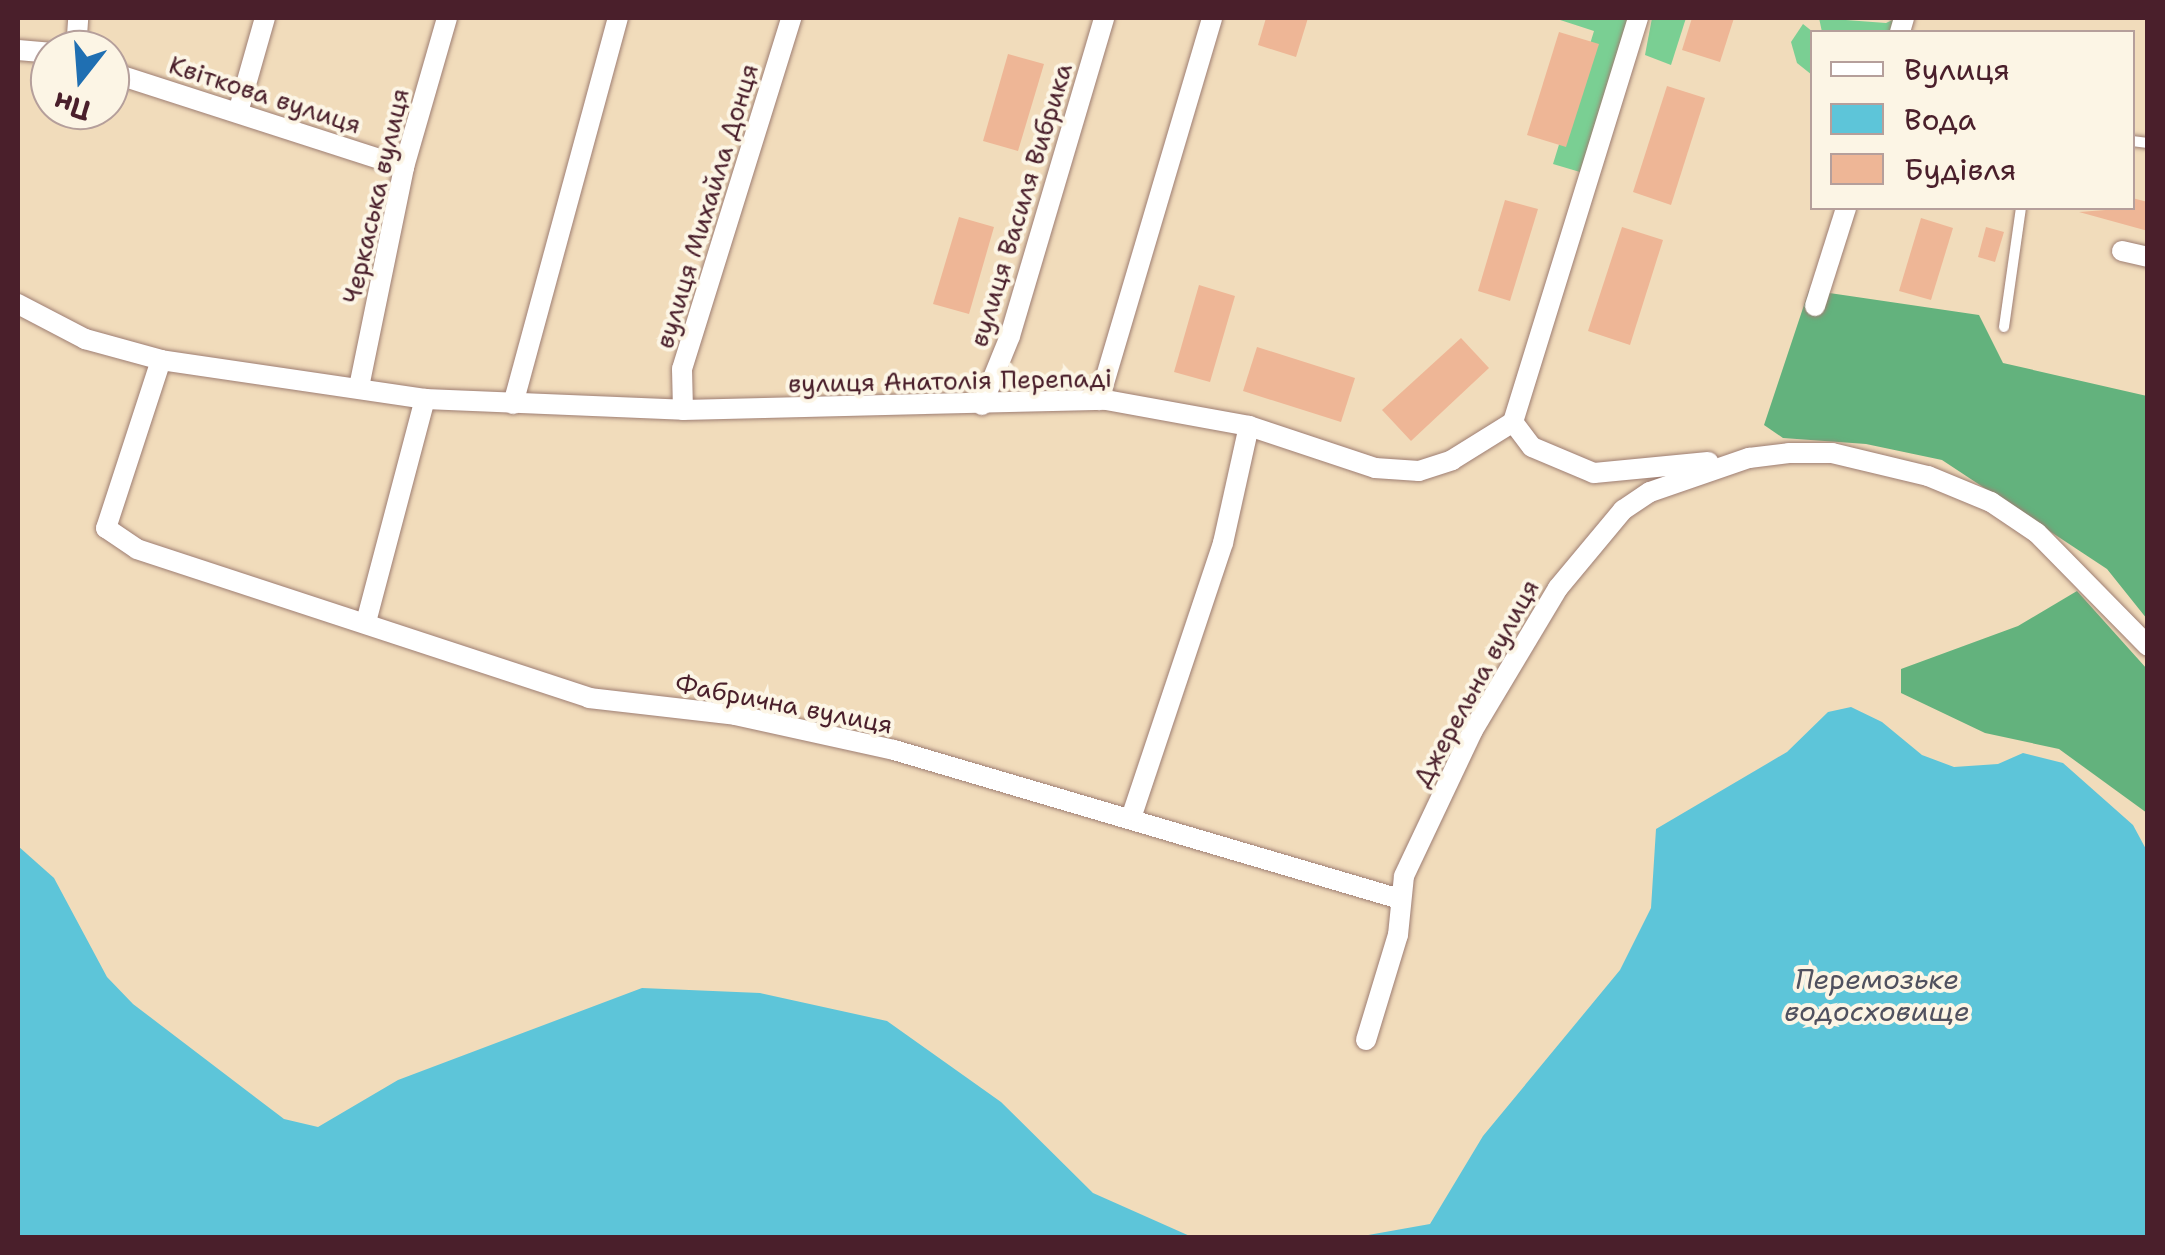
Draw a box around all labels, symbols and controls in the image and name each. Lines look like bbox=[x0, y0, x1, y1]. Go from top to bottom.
north arrow bbox=[30, 30, 130, 130]
legend bbox=[1810, 30, 2135, 210]
text: Вулиця bbox=[1904, 49, 2010, 90]
street label: Квіткова вулиця bbox=[165, 50, 365, 140]
street label: вулиця Михайла Донця bbox=[649, 60, 765, 352]
street label: вулиця Василя Вибрика bbox=[964, 60, 1078, 350]
text: Пн bbox=[49, 83, 95, 130]
street label: Черкаська вулиця bbox=[337, 85, 415, 307]
text: Вода bbox=[1904, 99, 1976, 140]
text: Будівля bbox=[1904, 149, 2017, 190]
street label: вулиця Анатолія Перепаді bbox=[788, 363, 1112, 399]
street label: Джерельна вулиця bbox=[1407, 574, 1545, 792]
street label: Фабрична вулиця bbox=[673, 668, 895, 740]
water label: Перемозьке водосховище bbox=[1784, 962, 1970, 1028]

